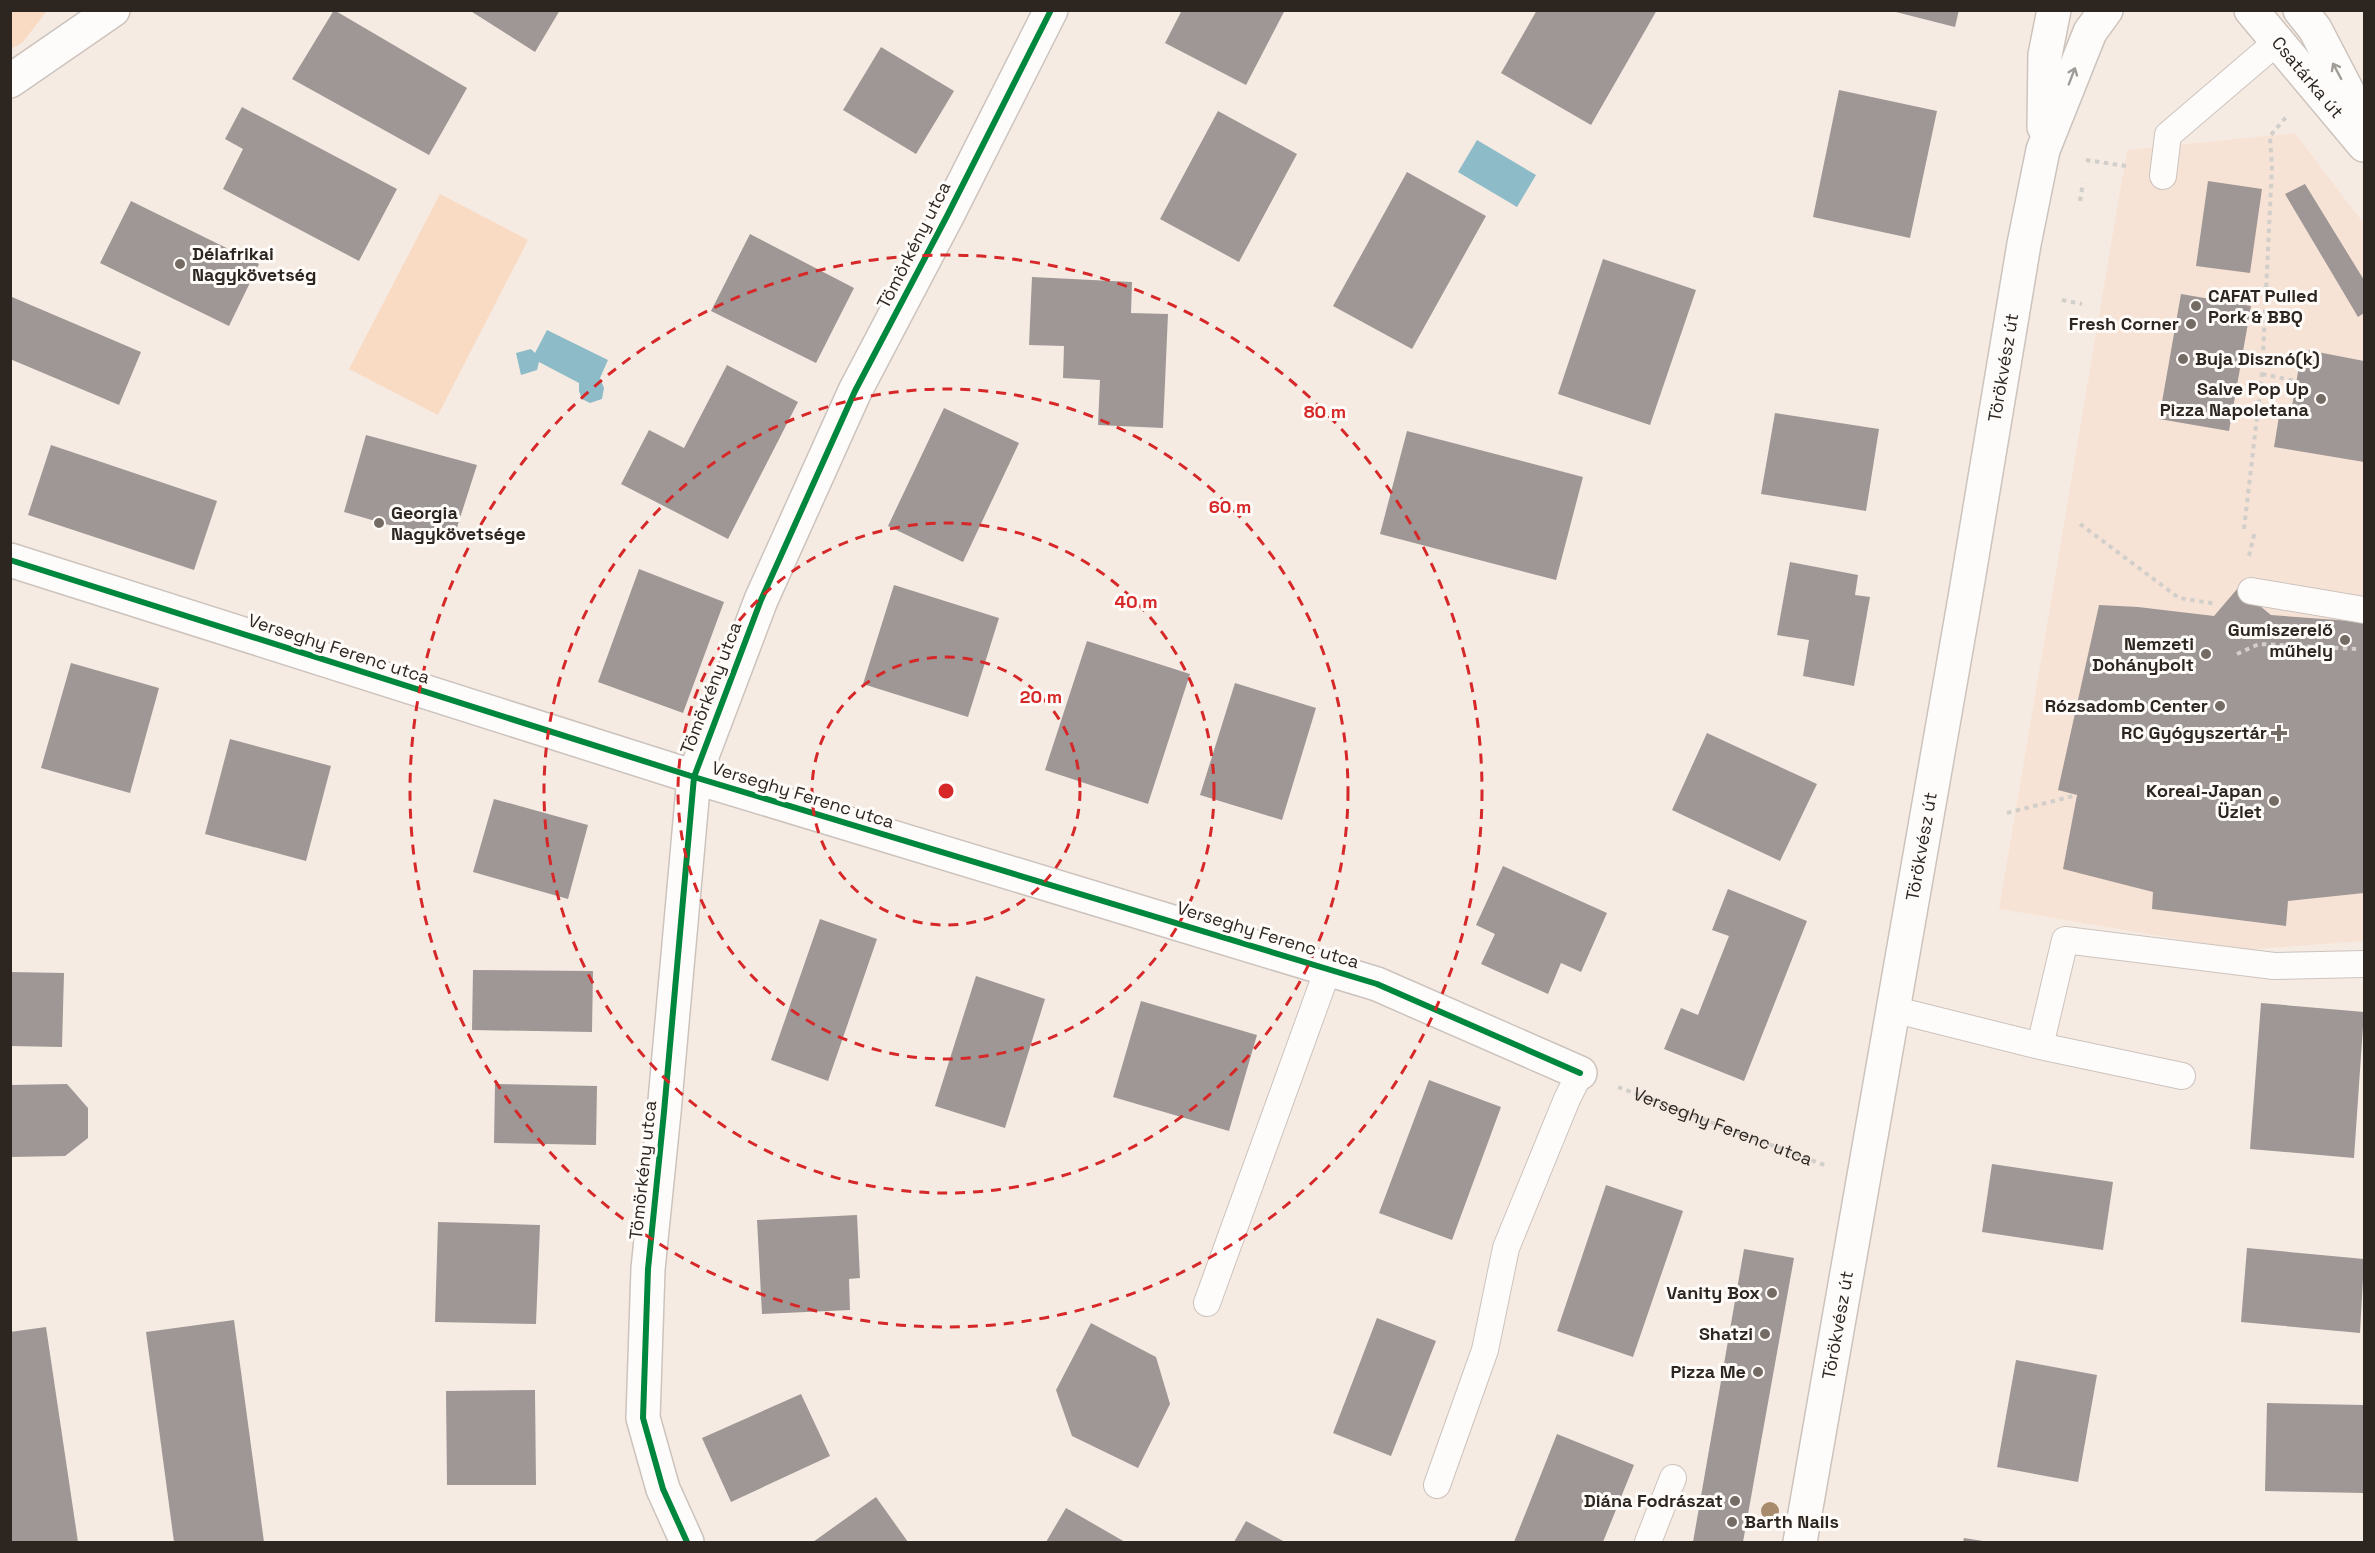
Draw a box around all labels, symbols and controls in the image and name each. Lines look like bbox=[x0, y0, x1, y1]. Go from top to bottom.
street label: Csatárka út bbox=[2267, 31, 2349, 123]
one-way arrow bbox=[2331, 63, 2343, 80]
one-way arrow bbox=[2067, 67, 2078, 86]
street label: Tömörkény utca bbox=[872, 177, 956, 312]
place label: Délafrikai Nagykövetség bbox=[192, 242, 316, 286]
marker: Délafrikai Nagykövetség bbox=[173, 257, 187, 271]
place label: CAFAT Pulled Pork & BBQ bbox=[2208, 284, 2318, 328]
marker: CAFAT Pulled Pork & BBQ bbox=[2189, 299, 2203, 313]
street label: Törökvész út bbox=[1983, 311, 2023, 424]
place label: Fresh Corner bbox=[2069, 312, 2179, 335]
marker: Fresh Corner bbox=[2184, 317, 2198, 331]
place label: Buja Disznó(k) bbox=[2195, 347, 2320, 370]
marker: Buja Disznó(k) bbox=[2176, 352, 2190, 366]
place label: Salve Pop Up Pizza Napoletana bbox=[2160, 377, 2310, 421]
marker: Salve Pop Up Pizza Napoletana bbox=[2314, 392, 2328, 406]
text: 80 m bbox=[1304, 400, 1346, 423]
text: 60 m bbox=[1209, 495, 1251, 518]
place label: Georgia Nagykövetsége bbox=[391, 501, 526, 545]
marker: Georgia Nagykövetsége bbox=[372, 516, 386, 530]
text: 40 m bbox=[1114, 590, 1158, 613]
street label: Verseghy Ferenc utca bbox=[245, 608, 433, 689]
street label: Tömörkény utca bbox=[675, 618, 746, 757]
place label: Gumiszerelő műhely bbox=[2228, 618, 2333, 662]
place label: Nemzeti Dohánybolt bbox=[2092, 632, 2194, 676]
marker: Gumiszerelő műhely bbox=[2338, 633, 2352, 647]
marker: Nemzeti Dohánybolt bbox=[2199, 647, 2213, 661]
text: 20 m bbox=[1020, 685, 1062, 708]
place label: Rózsadomb Center bbox=[2045, 694, 2208, 717]
marker: Rózsadomb Center bbox=[2213, 699, 2227, 713]
place label: RC Gyógyszertár bbox=[2121, 721, 2267, 744]
marker: RC Gyógyszertár bbox=[2272, 726, 2286, 740]
street label: Verseghy Ferenc utca bbox=[709, 756, 897, 833]
place label: Koreai-Japan Üzlet bbox=[2146, 779, 2262, 823]
centre of rings bbox=[936, 781, 956, 801]
street label: Törökvész út bbox=[1900, 790, 1942, 903]
marker: Koreai-Japan Üzlet bbox=[2267, 794, 2281, 808]
street label: Verseghy Ferenc utca bbox=[1174, 896, 1362, 973]
street label: Verseghy Ferenc utca bbox=[1630, 1082, 1816, 1170]
street label: Tömörkény utca bbox=[624, 1099, 661, 1241]
street label: Törökvész út bbox=[1817, 1269, 1858, 1381]
place label: Vanity Box bbox=[1666, 1281, 1760, 1304]
marker: Vanity Box bbox=[1765, 1286, 1779, 1300]
place label: Shatzi bbox=[1699, 1322, 1753, 1345]
marker: Shatzi bbox=[1758, 1327, 1772, 1341]
place label: Pizza Me bbox=[1670, 1360, 1746, 1383]
marker: Pizza Me bbox=[1751, 1365, 1765, 1379]
place label: Diána Fodrászat bbox=[1584, 1489, 1723, 1512]
marker: Diána Fodrászat bbox=[1728, 1494, 1742, 1508]
place label: Barth Nails bbox=[1744, 1510, 1839, 1533]
marker: Barth Nails bbox=[1725, 1515, 1739, 1529]

